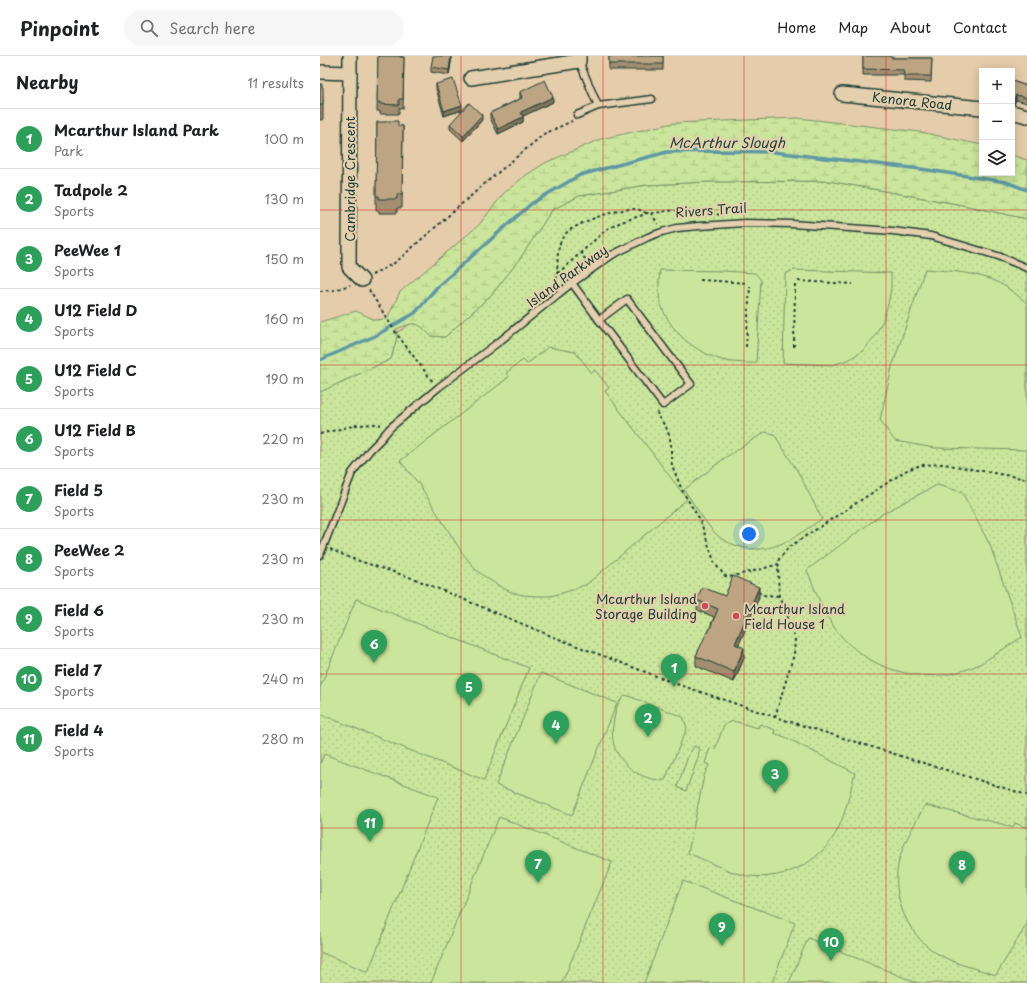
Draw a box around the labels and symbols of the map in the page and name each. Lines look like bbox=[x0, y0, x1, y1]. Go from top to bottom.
street label: Kenora Road bbox=[871, 87, 953, 114]
street label: Cambridge Crescent bbox=[340, 116, 359, 242]
water label: McArthur Slough bbox=[669, 132, 786, 153]
street label: Rivers Trail bbox=[675, 198, 747, 221]
street label: Island Parkway bbox=[522, 240, 611, 311]
your location bbox=[739, 524, 759, 544]
place label: Mcarthur Island Storage Building bbox=[595, 589, 697, 623]
place label: Mcarthur Island Field House 1 bbox=[744, 599, 845, 633]
marker: Mcarthur Island Storage Building bbox=[700, 601, 710, 611]
marker: Mcarthur Island Field House 1 bbox=[731, 611, 741, 621]
pin: 6 bbox=[361, 630, 387, 663]
pin: 1 bbox=[661, 654, 687, 687]
pin: 5 bbox=[456, 673, 482, 706]
pin: 2 bbox=[635, 704, 661, 737]
pin: 4 bbox=[543, 711, 569, 744]
pin: 3 bbox=[762, 760, 788, 793]
pin: 11 bbox=[357, 809, 383, 842]
pin: 7 bbox=[525, 850, 551, 883]
pin: 8 bbox=[949, 851, 975, 884]
pin: 9 bbox=[709, 913, 735, 946]
pin: 10 bbox=[818, 928, 844, 961]

